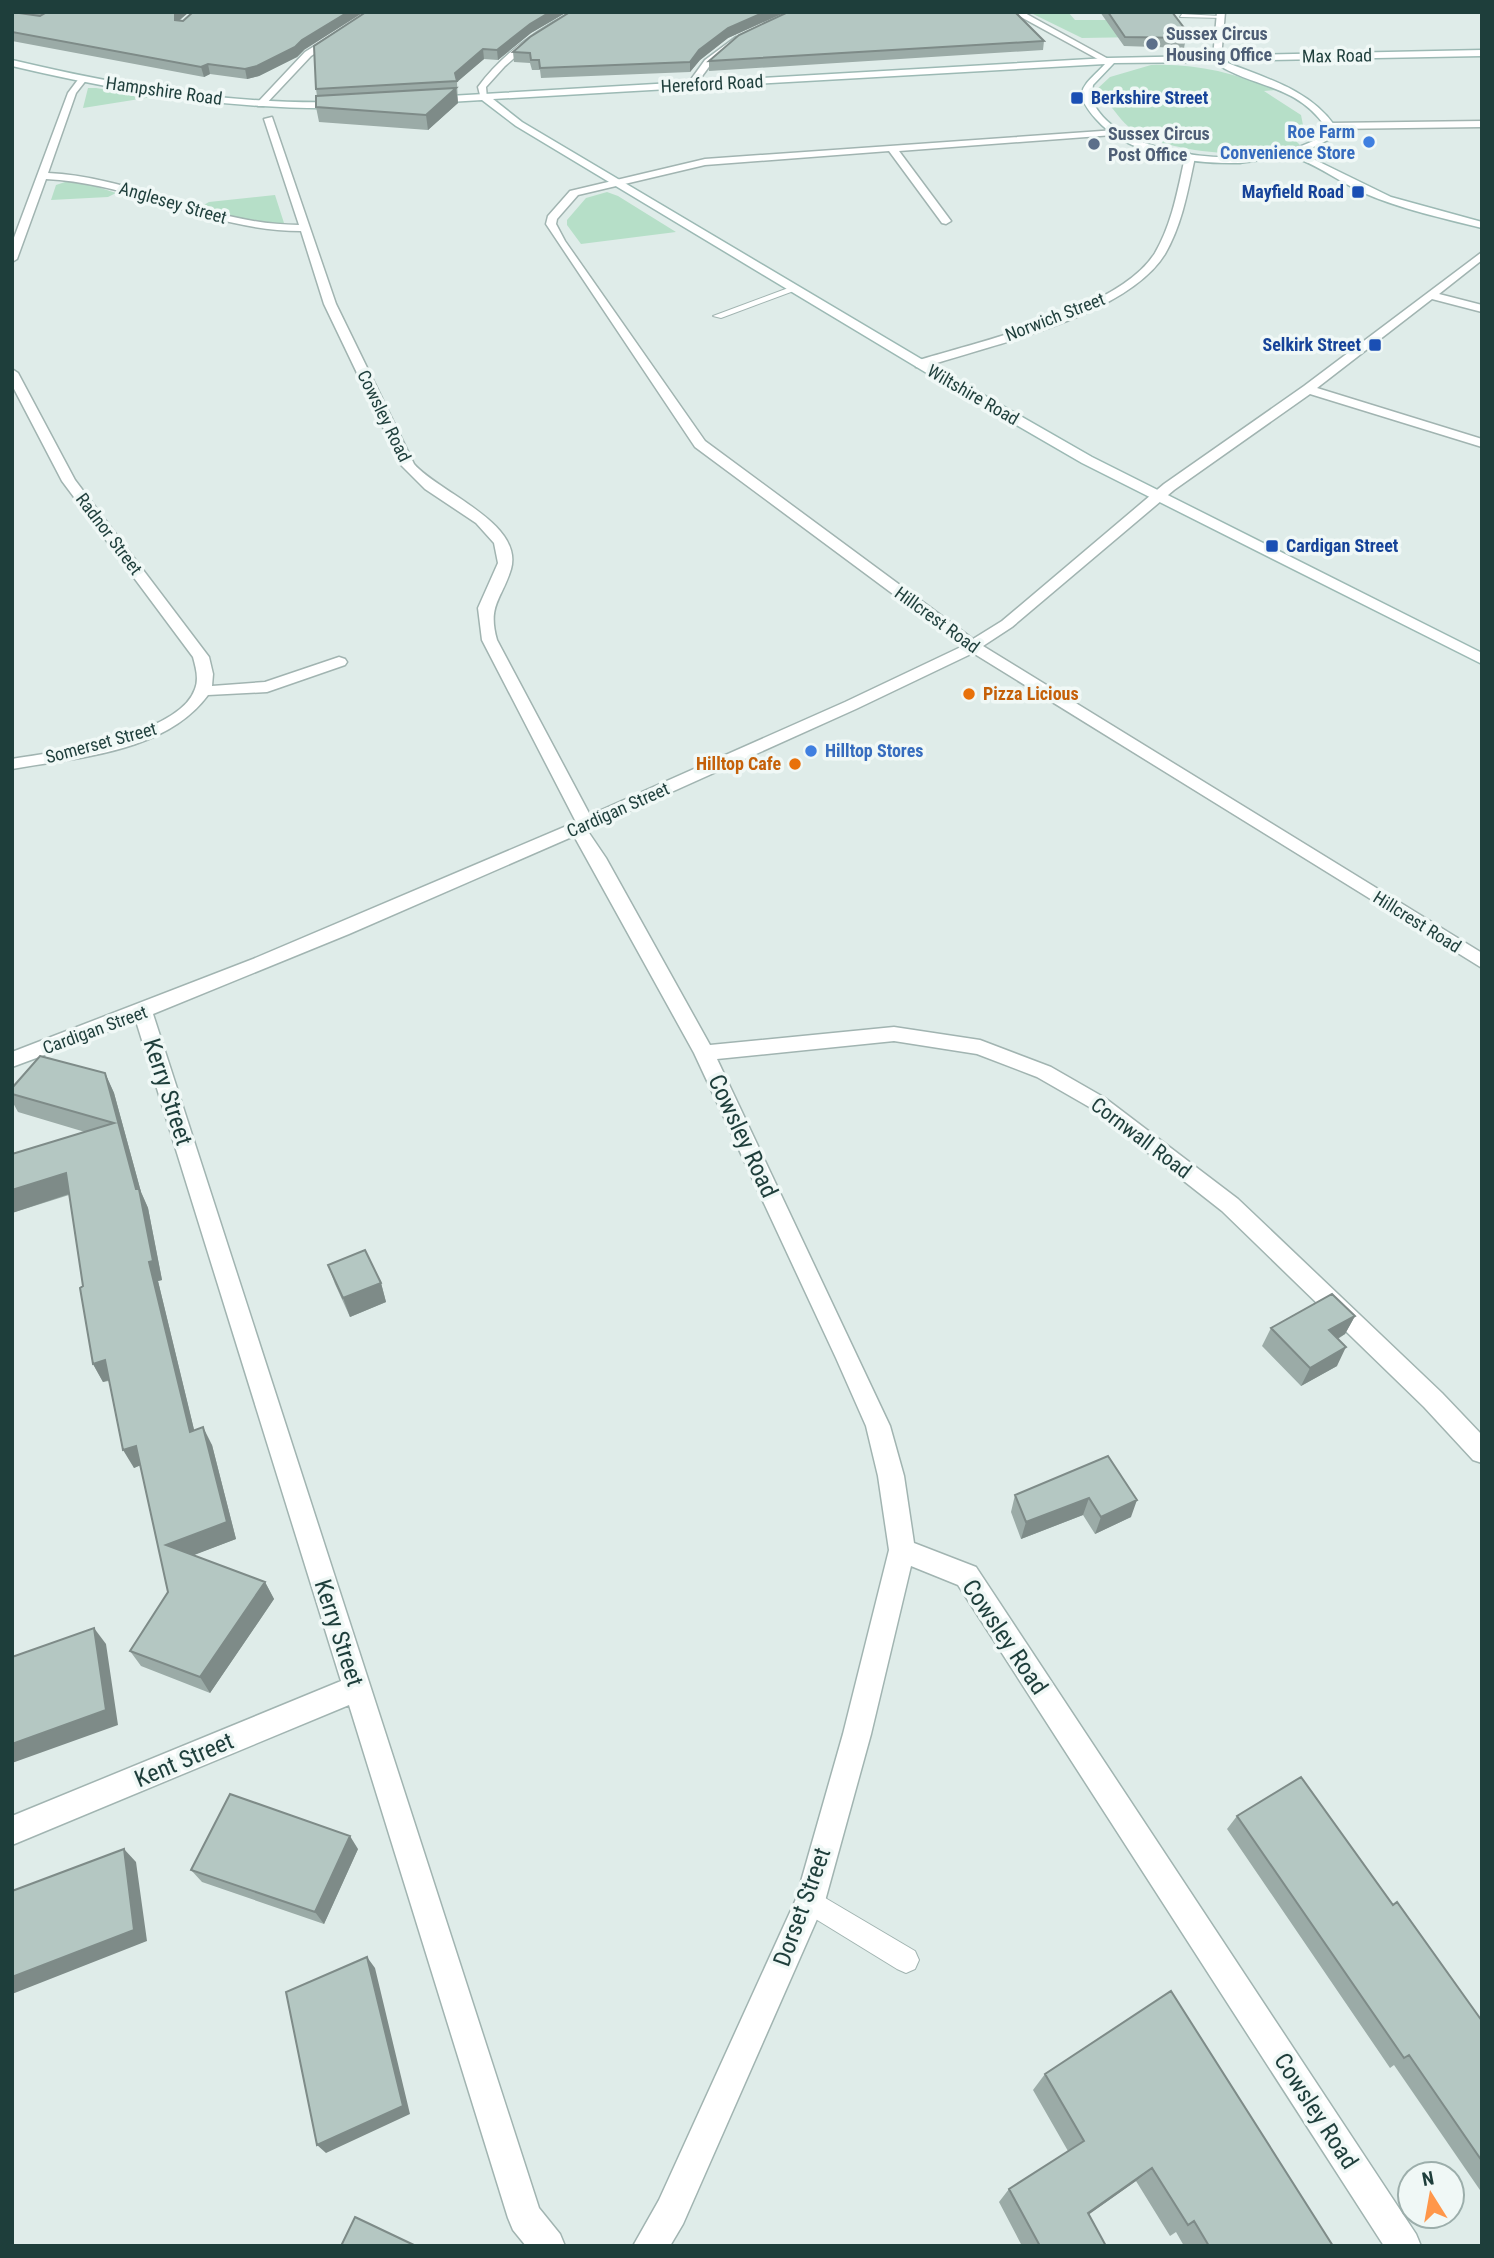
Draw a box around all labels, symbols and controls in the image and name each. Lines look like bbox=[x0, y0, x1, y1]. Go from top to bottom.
place label: Sussex Circus Housing Office bbox=[1166, 23, 1273, 65]
marker: Sussex Circus Housing Office bbox=[1144, 36, 1160, 52]
street label: Max Road bbox=[1302, 44, 1372, 67]
street label: Hereford Road bbox=[660, 70, 764, 97]
street label: Hampshire Road bbox=[105, 72, 224, 109]
place label: Berkshire Street bbox=[1091, 87, 1209, 108]
marker: Berkshire Street bbox=[1069, 90, 1085, 106]
place label: Roe Farm Convenience Store bbox=[1220, 121, 1355, 163]
place label: Sussex Circus Post Office bbox=[1108, 123, 1210, 165]
marker: Roe Farm Convenience Store bbox=[1361, 134, 1377, 150]
marker: Sussex Circus Post Office bbox=[1086, 136, 1102, 152]
street label: Anglesey Street bbox=[117, 177, 229, 228]
place label: Mayfield Road bbox=[1242, 181, 1344, 202]
marker: Mayfield Road bbox=[1350, 184, 1366, 200]
street label: Norwich Street bbox=[1002, 288, 1108, 345]
place label: Selkirk Street bbox=[1263, 334, 1361, 355]
marker: Selkirk Street bbox=[1367, 337, 1383, 353]
street label: Wiltshire Road bbox=[924, 360, 1023, 429]
street label: Cowsley Road bbox=[353, 367, 416, 465]
street label: Radnor Street bbox=[72, 489, 147, 579]
place label: Cardigan Street bbox=[1286, 535, 1399, 556]
marker: Cardigan Street bbox=[1264, 538, 1280, 554]
street label: Hillcrest Road bbox=[891, 582, 984, 657]
place label: Pizza Licious bbox=[983, 683, 1079, 704]
marker: Pizza Licious bbox=[961, 686, 977, 702]
street label: Somerset Street bbox=[43, 718, 159, 767]
place label: Hilltop Stores bbox=[825, 740, 923, 761]
marker: Hilltop Stores bbox=[803, 743, 819, 759]
place label: Hilltop Cafe bbox=[696, 753, 781, 774]
marker: Hilltop Cafe bbox=[787, 756, 803, 772]
street label: Cardigan Street bbox=[563, 778, 672, 841]
street label: Hillcrest Road bbox=[1370, 886, 1465, 957]
street label: Cardigan Street bbox=[40, 1001, 150, 1058]
street label: Kerry Street bbox=[138, 1035, 198, 1149]
street label: Cowsley Road bbox=[702, 1070, 784, 1202]
street label: Cornwall Road bbox=[1086, 1093, 1196, 1183]
street label: Cowsley Road bbox=[956, 1574, 1054, 1700]
street label: Kerry Street bbox=[309, 1576, 369, 1690]
street label: Kent Street bbox=[130, 1727, 238, 1793]
street label: Dorset Street bbox=[768, 1844, 836, 1970]
street label: Cowsley Road bbox=[1268, 2048, 1364, 2174]
north arrow bbox=[1396, 2160, 1466, 2230]
text: N bbox=[1420, 2166, 1436, 2191]

